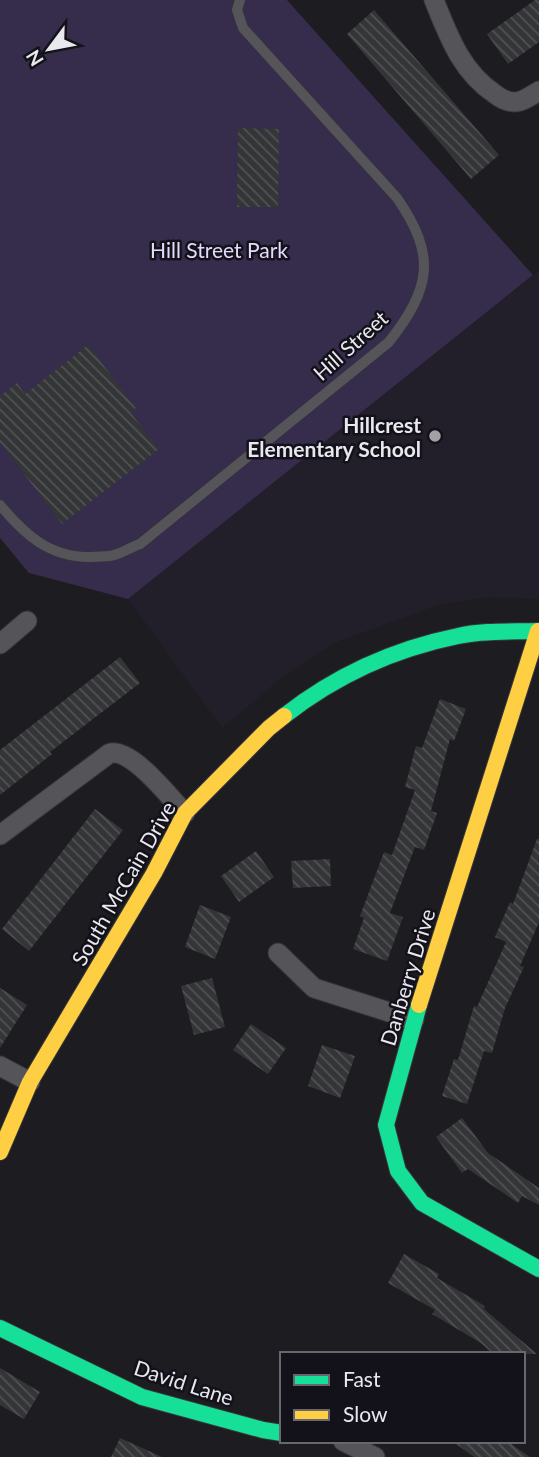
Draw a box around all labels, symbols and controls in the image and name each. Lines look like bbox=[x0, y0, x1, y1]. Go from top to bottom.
north arrow bbox=[14, 14, 84, 84]
text: N bbox=[21, 46, 48, 71]
park label: Hill Street Park bbox=[150, 237, 288, 262]
street label: Hill Street bbox=[308, 305, 393, 385]
place label: Hillcrest Elementary School bbox=[247, 412, 421, 461]
marker: Hillcrest Elementary School bbox=[427, 428, 443, 444]
street label: South McCain Drive bbox=[66, 797, 180, 969]
street label: Danberry Drive bbox=[374, 906, 440, 1048]
legend bbox=[280, 1352, 525, 1443]
street label: David Lane bbox=[131, 1354, 237, 1410]
text: Fast bbox=[343, 1366, 381, 1391]
text: Slow bbox=[343, 1401, 388, 1426]

